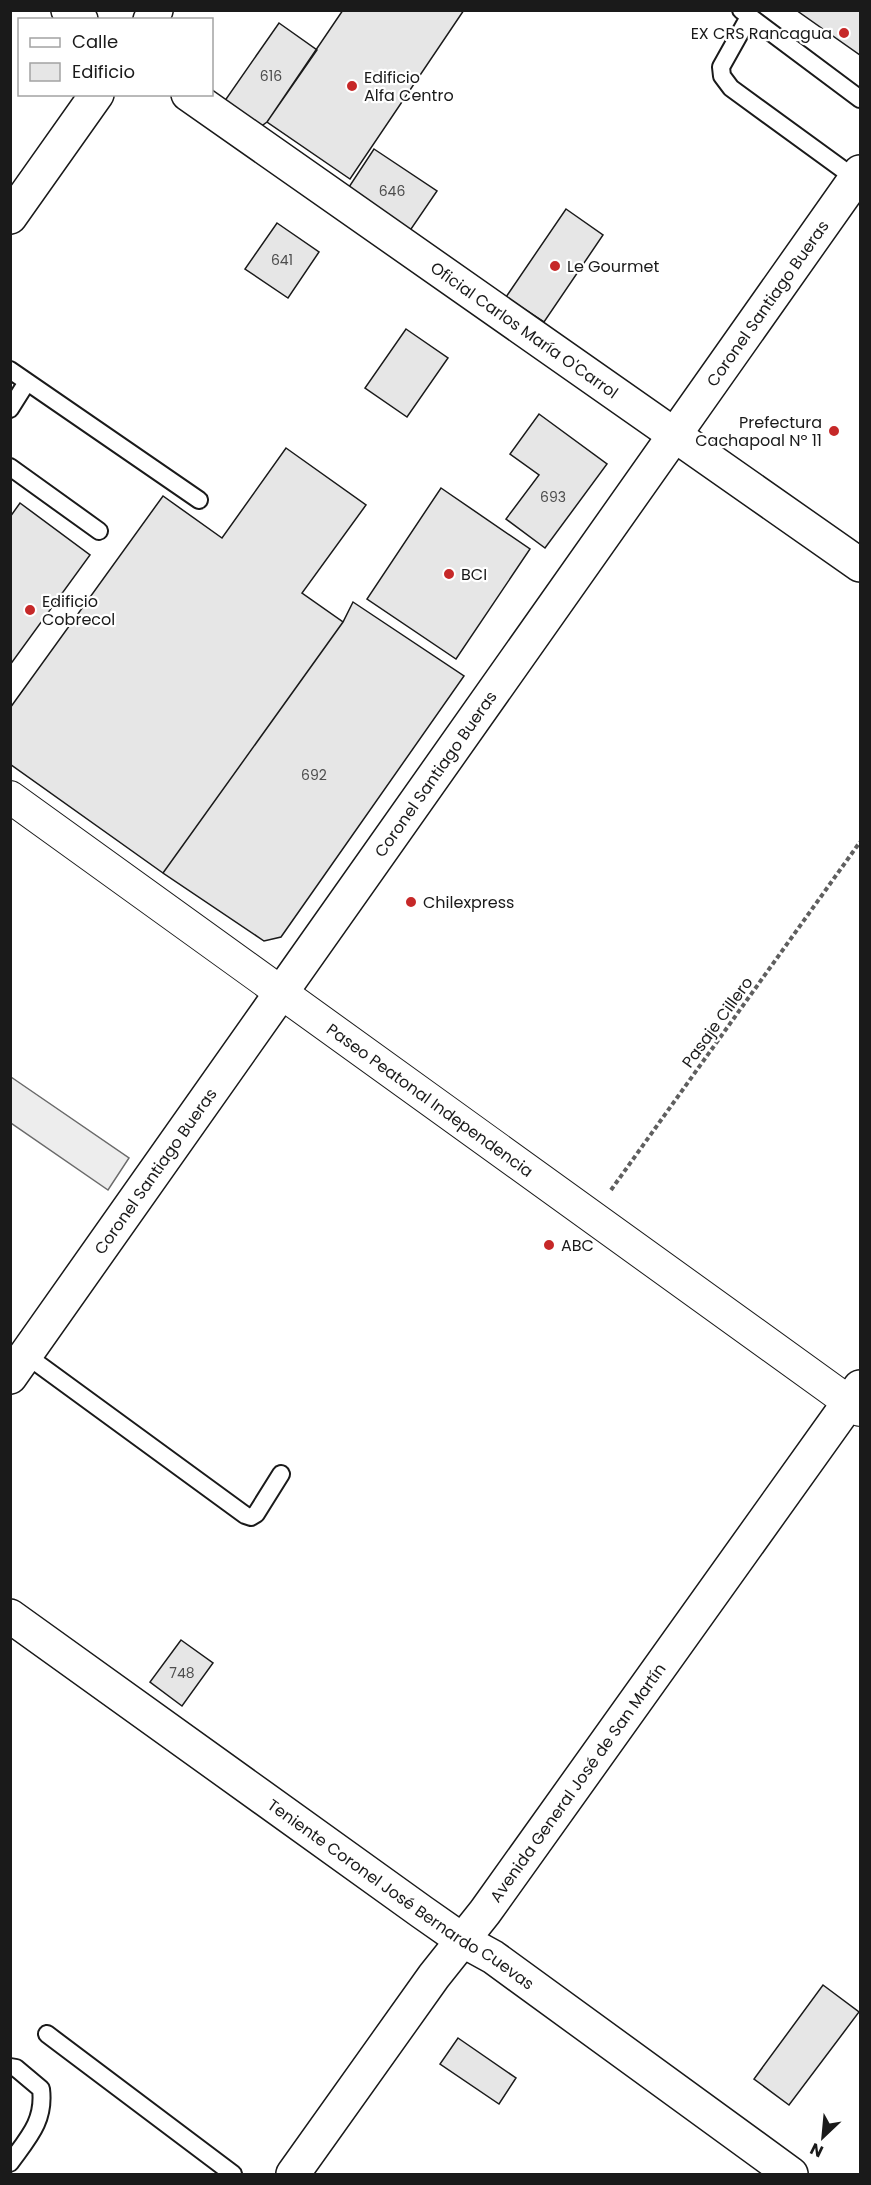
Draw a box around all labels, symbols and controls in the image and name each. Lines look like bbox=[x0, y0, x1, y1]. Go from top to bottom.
legend bbox=[18, 18, 213, 96]
place label: EX CRS Rancagua bbox=[691, 22, 832, 45]
marker: EX CRS Rancagua bbox=[837, 26, 851, 40]
text: Calle bbox=[72, 29, 118, 54]
text: Edificio bbox=[72, 59, 135, 84]
house number: 616 bbox=[260, 66, 282, 86]
place label: Edificio Alfa Centro bbox=[364, 66, 454, 107]
marker: Edificio Alfa Centro bbox=[345, 79, 359, 93]
house number: 646 bbox=[379, 181, 405, 201]
street label: Coronel Santiago Bueras bbox=[701, 216, 835, 391]
house number: 641 bbox=[271, 250, 293, 270]
place label: Le Gourmet bbox=[567, 255, 659, 278]
street label: Oficial Carlos María O'Carrol bbox=[426, 256, 623, 404]
marker: Le Gourmet bbox=[548, 259, 562, 273]
place label: Prefectura Cachapoal Nº 11 bbox=[695, 411, 822, 452]
marker: Prefectura Cachapoal Nº 11 bbox=[827, 424, 841, 438]
house number: 693 bbox=[540, 487, 566, 507]
place label: BCI bbox=[461, 563, 487, 586]
marker: BCI bbox=[442, 567, 456, 581]
place label: Edificio Cobrecol bbox=[42, 590, 115, 631]
marker: Edificio Cobrecol bbox=[23, 603, 37, 617]
street label: Coronel Santiago Bueras bbox=[369, 686, 502, 862]
house number: 692 bbox=[301, 765, 327, 785]
place label: Chilexpress bbox=[423, 891, 514, 914]
marker: Chilexpress bbox=[404, 895, 418, 909]
street label: Pasaje Cillero bbox=[676, 972, 758, 1073]
street label: Paseo Peatonal Independencia bbox=[322, 1018, 538, 1183]
street label: Coronel Santiago Bueras bbox=[89, 1084, 222, 1259]
place label: ABC bbox=[561, 1234, 594, 1257]
marker: ABC bbox=[542, 1238, 556, 1252]
street label: Avenida General José de San Martín bbox=[485, 1659, 671, 1907]
house number: 748 bbox=[169, 1663, 195, 1683]
street label: Teniente Coronel José Bernardo Cuevas bbox=[263, 1794, 539, 1995]
north arrow bbox=[793, 2107, 853, 2167]
text: N bbox=[806, 2137, 827, 2163]

